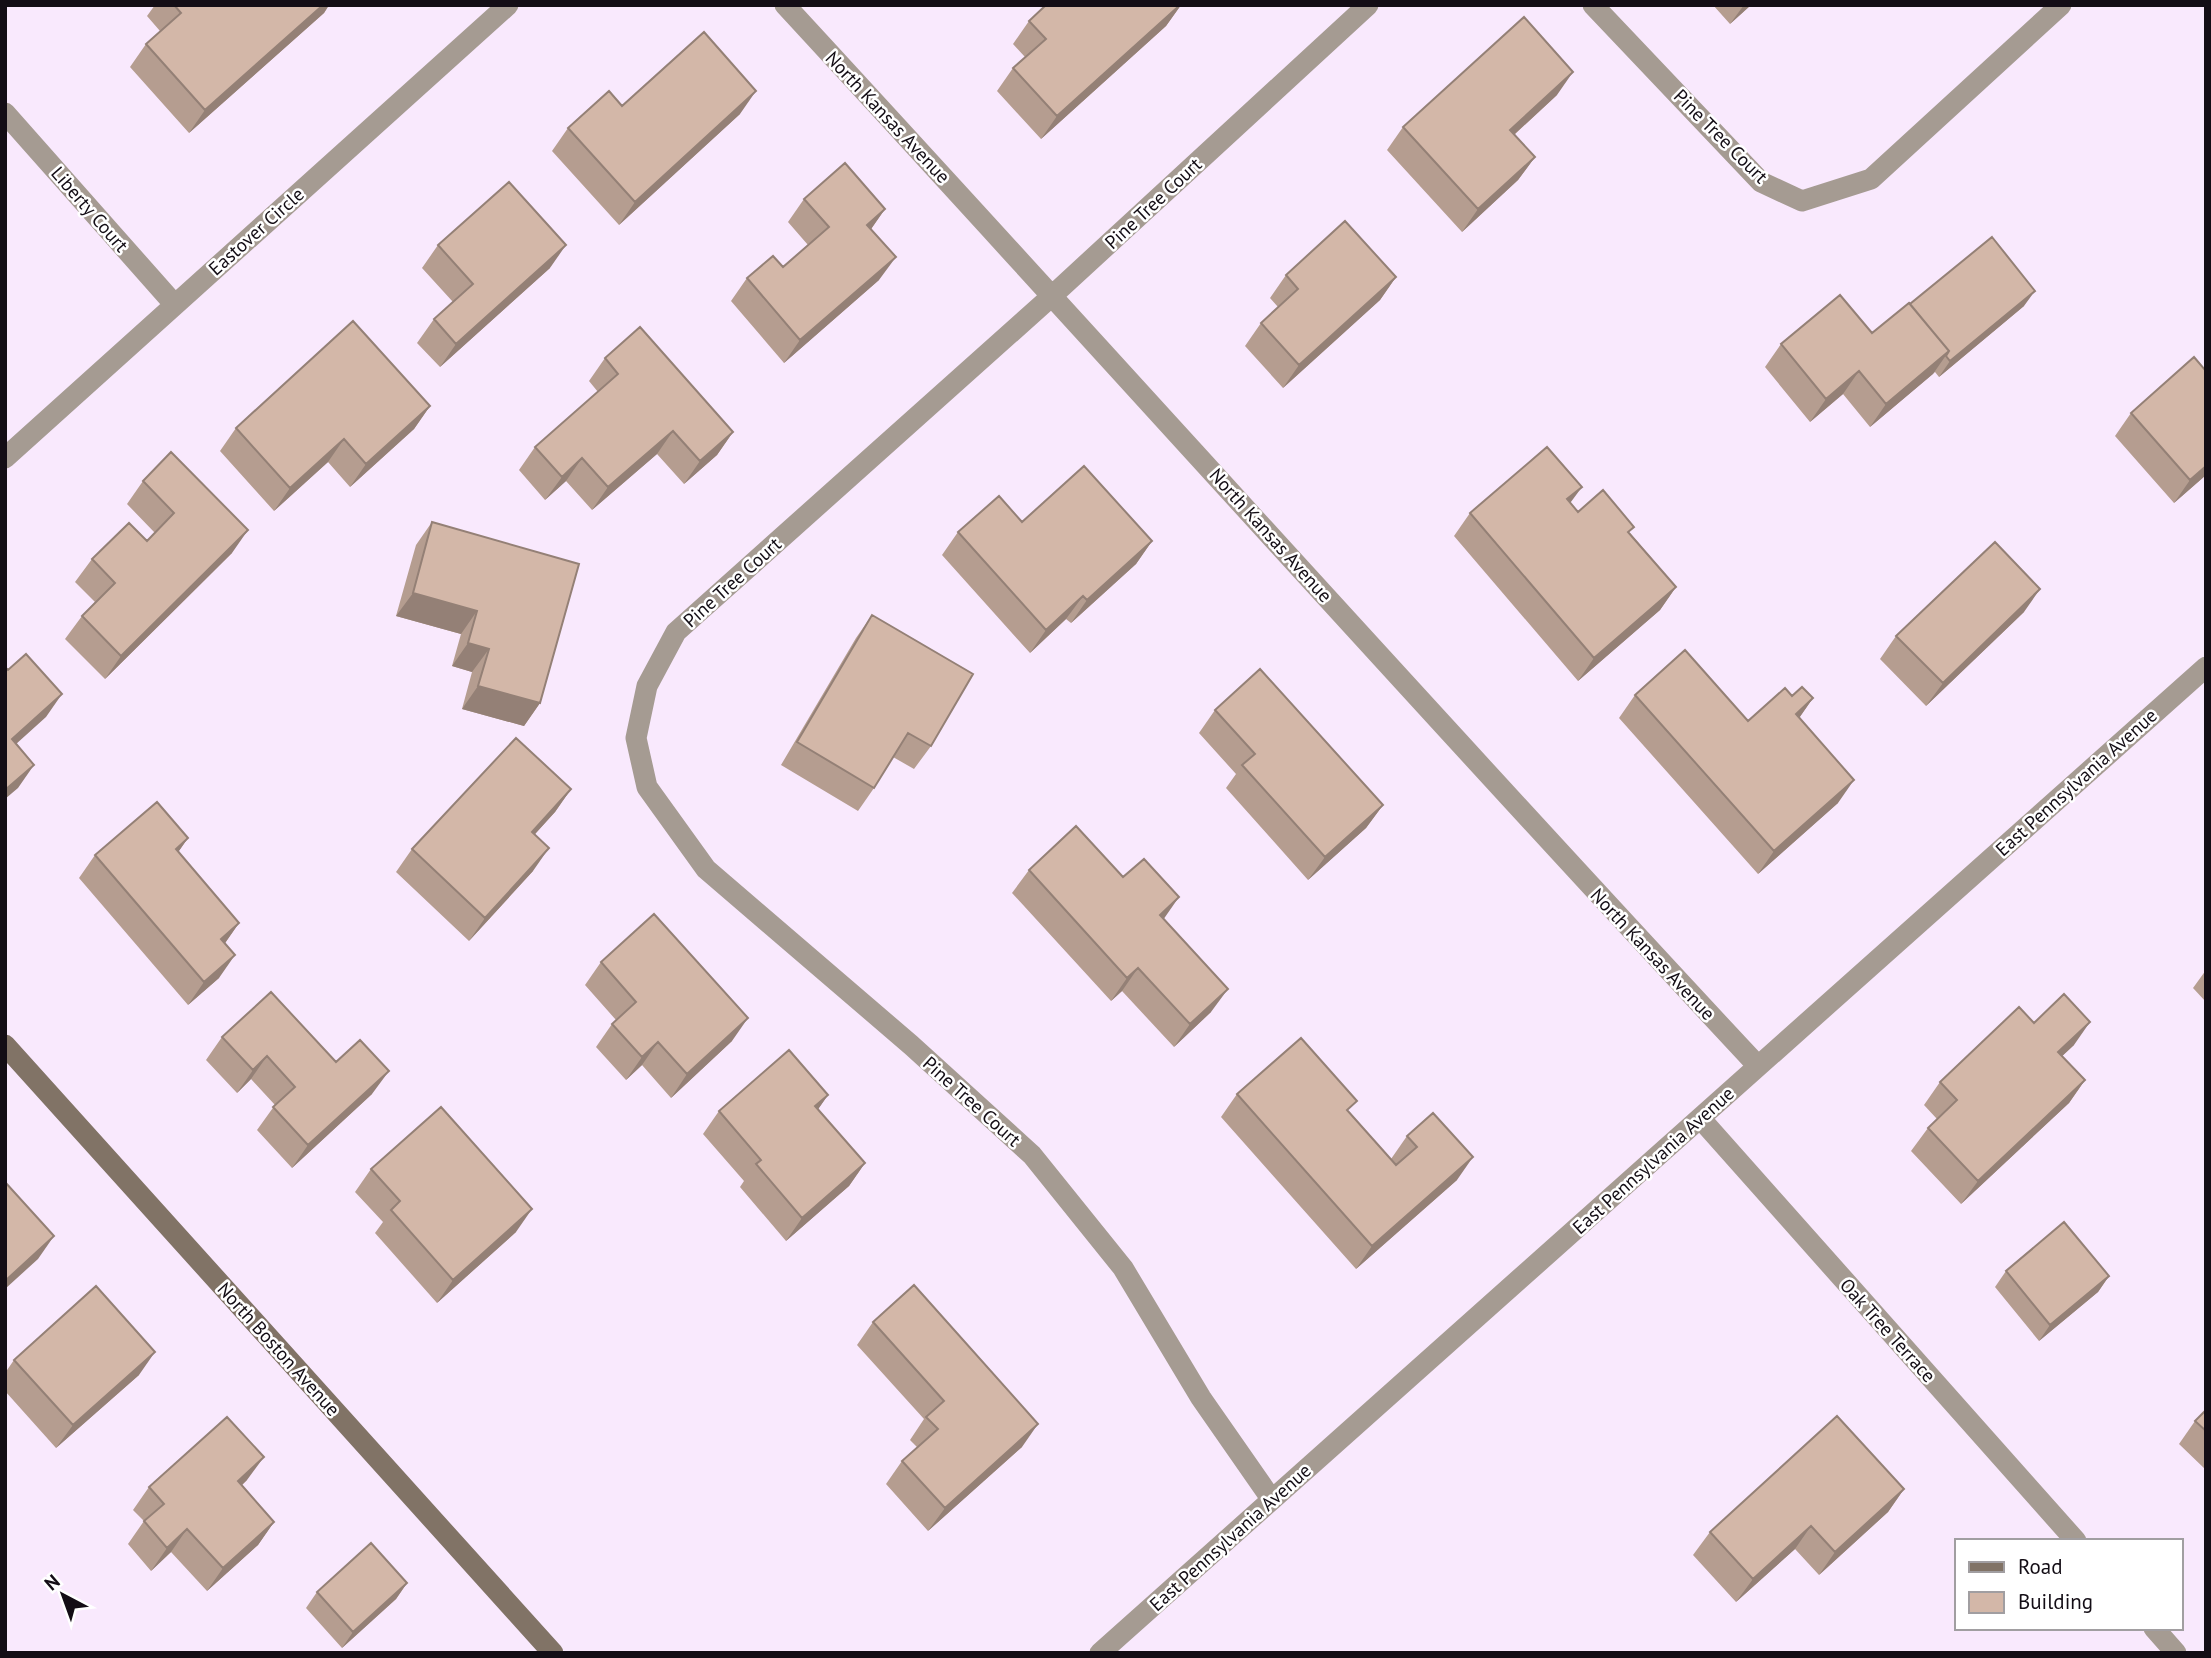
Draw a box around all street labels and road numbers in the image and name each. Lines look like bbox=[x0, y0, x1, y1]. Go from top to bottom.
street label: North Kansas Avenue bbox=[821, 46, 955, 188]
street label: Pine Tree Court bbox=[1669, 84, 1774, 189]
street label: Pine Tree Court bbox=[1100, 152, 1207, 254]
street label: Liberty Court bbox=[46, 161, 134, 257]
street label: Eastover Circle bbox=[203, 182, 309, 280]
street label: North Kansas Avenue bbox=[1205, 463, 1337, 607]
street label: Pine Tree Court bbox=[678, 531, 786, 632]
street label: East Pennsylvania Avenue bbox=[1990, 703, 2162, 861]
street label: North Kansas Avenue bbox=[1586, 883, 1720, 1025]
street label: Pine Tree Court bbox=[918, 1051, 1026, 1152]
street label: East Pennsylvania Avenue bbox=[1567, 1081, 1739, 1239]
street label: Oak Tree Terrace bbox=[1835, 1273, 1941, 1387]
street label: North Boston Avenue bbox=[213, 1277, 345, 1421]
street label: East Pennsylvania Avenue bbox=[1144, 1458, 1316, 1616]

